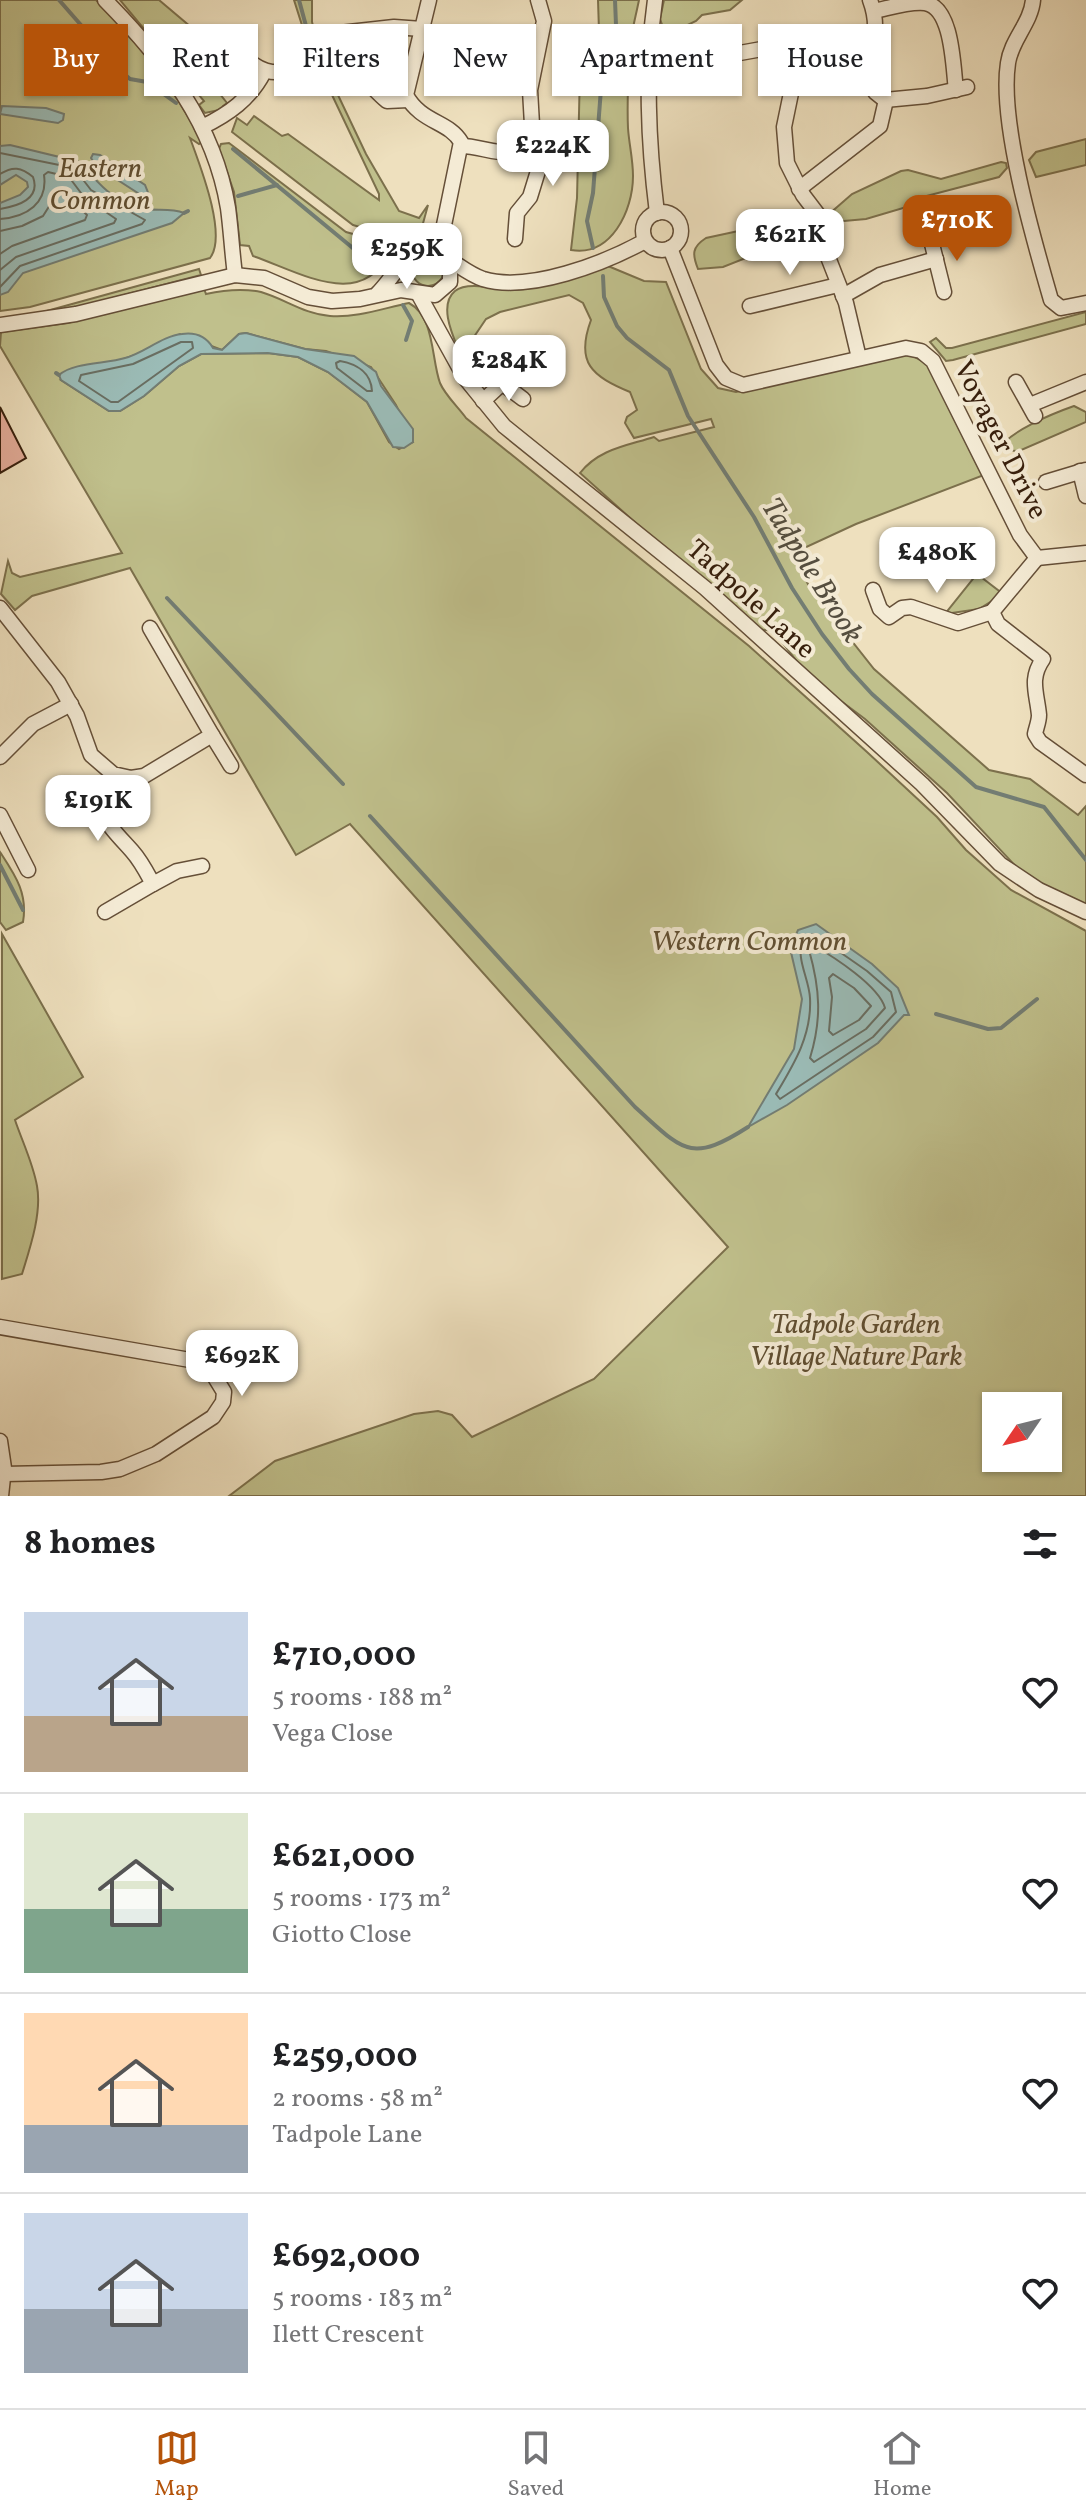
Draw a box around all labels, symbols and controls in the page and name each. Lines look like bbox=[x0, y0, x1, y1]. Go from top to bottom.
chip: Buy bbox=[24, 24, 128, 96]
chip: Rent bbox=[144, 24, 258, 96]
chip: Filters bbox=[274, 24, 408, 96]
chip: New bbox=[424, 24, 536, 96]
chip: Apartment bbox=[552, 24, 742, 96]
chip: House bbox=[758, 24, 891, 96]
pin: £224K bbox=[497, 120, 609, 188]
text: £224K bbox=[515, 128, 591, 164]
park label: Eastern Common bbox=[50, 150, 150, 221]
pin: £710K bbox=[901, 195, 1013, 263]
text: £710K bbox=[921, 203, 993, 239]
pin: £621K bbox=[734, 209, 846, 277]
text: £621K bbox=[754, 217, 826, 253]
pin: £259K bbox=[351, 223, 463, 291]
text: £259K bbox=[370, 231, 444, 267]
pin: £284K bbox=[453, 335, 565, 403]
text: £284K bbox=[471, 343, 547, 379]
street label: Voyager Drive bbox=[943, 354, 1057, 526]
water label: Tadpole Brook bbox=[750, 490, 873, 652]
pin: £480K bbox=[881, 527, 993, 595]
street label: Tadpole Lane bbox=[677, 531, 824, 669]
text: £480K bbox=[897, 535, 977, 571]
pin: £191K bbox=[42, 775, 154, 843]
text: £191K bbox=[63, 783, 133, 819]
park label: Western Common bbox=[651, 923, 847, 962]
park label: Tadpole Garden Village Nature Park bbox=[749, 1306, 963, 1377]
pin: £692K bbox=[186, 1330, 298, 1398]
text: £692K bbox=[204, 1338, 280, 1374]
north arrow bbox=[982, 1392, 1062, 1472]
map controls bbox=[982, 1392, 1062, 1472]
text: 8 homes bbox=[24, 1521, 156, 1568]
icon: filters bbox=[1018, 1522, 1062, 1566]
text: £710,000 bbox=[272, 1633, 416, 1680]
icon: home bbox=[88, 1644, 184, 1740]
icon: heart bbox=[1018, 1670, 1062, 1714]
text: 5 rooms · 188 m² bbox=[272, 1680, 452, 1716]
text: Vega Close bbox=[272, 1716, 393, 1752]
text: £621,000 bbox=[272, 1834, 415, 1881]
icon: home bbox=[88, 1845, 184, 1941]
icon: heart bbox=[1018, 1871, 1062, 1915]
text: 5 rooms · 173 m² bbox=[272, 1881, 451, 1917]
text: Giotto Close bbox=[272, 1917, 411, 1953]
text: £259,000 bbox=[272, 2034, 417, 2081]
icon: home bbox=[88, 2045, 184, 2141]
icon: heart bbox=[1018, 2071, 1062, 2115]
text: 2 rooms · 58 m² bbox=[272, 2081, 443, 2117]
text: Tadpole Lane bbox=[272, 2117, 422, 2153]
text: £692,000 bbox=[272, 2234, 420, 2281]
icon: home bbox=[88, 2245, 184, 2341]
icon: heart bbox=[1018, 2271, 1062, 2315]
text: 5 rooms · 183 m² bbox=[272, 2281, 452, 2317]
text: Ilett Crescent bbox=[272, 2317, 424, 2353]
tab: Map bbox=[155, 2426, 199, 2505]
tab: Saved bbox=[508, 2426, 564, 2505]
tab: Home bbox=[873, 2426, 931, 2505]

